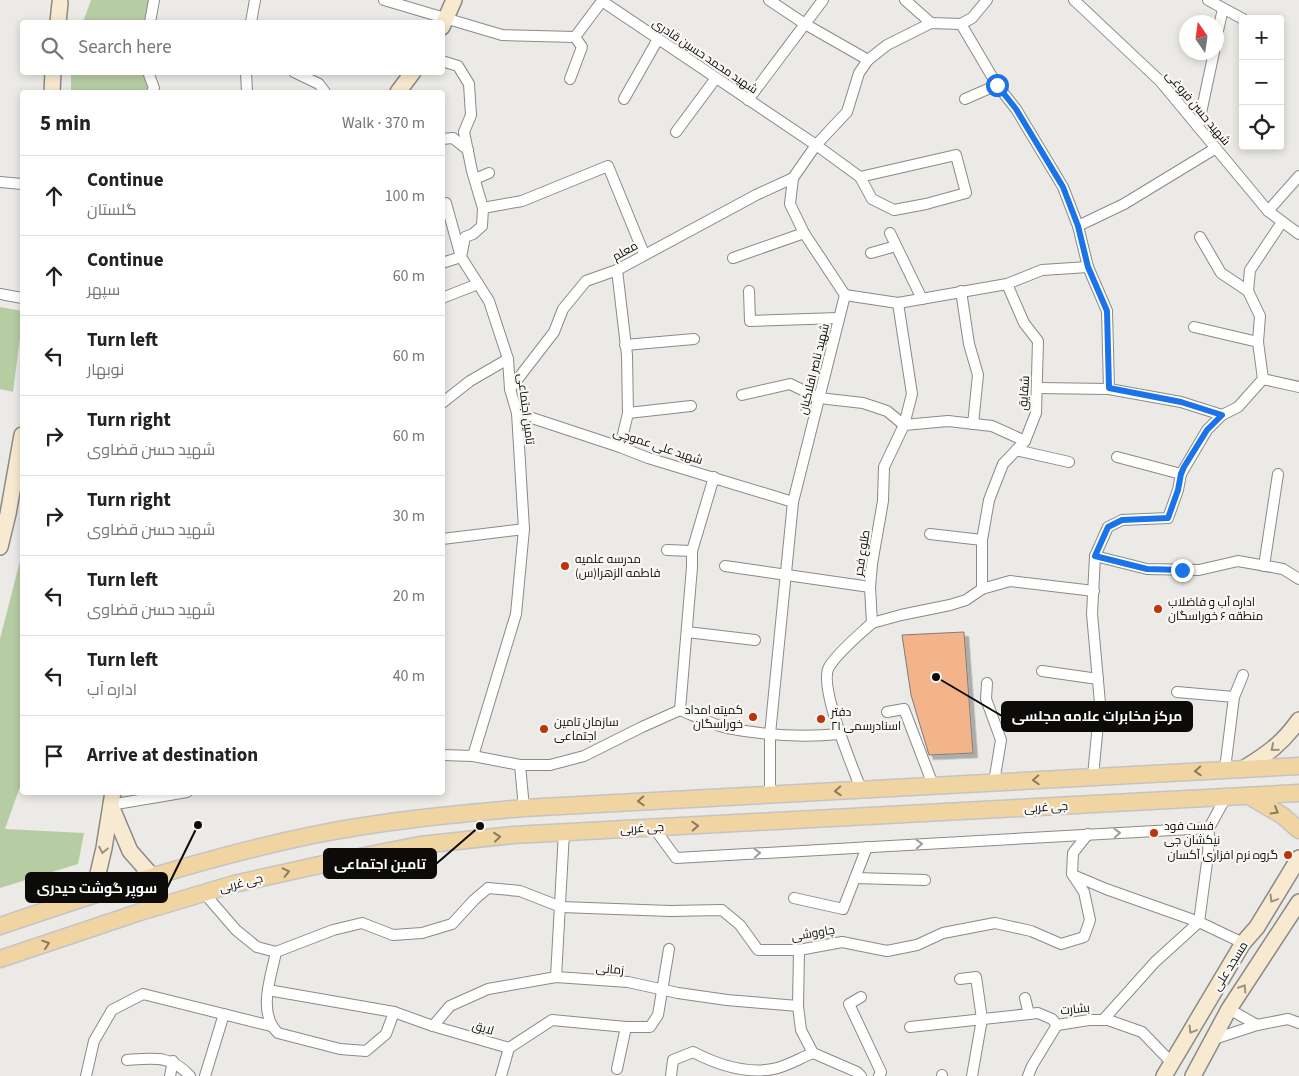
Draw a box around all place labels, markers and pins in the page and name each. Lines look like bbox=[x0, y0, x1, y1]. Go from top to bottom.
place label: مدرسه علمیه فاطمه الزهرا(س) bbox=[575, 551, 661, 582]
marker: مدرسه علمیه فاطمه الزهرا(س) bbox=[559, 560, 571, 572]
place label: اداره آب و فاضلاب منطقه ۶ خوراسگان bbox=[1168, 594, 1263, 625]
marker: اداره آب و فاضلاب منطقه ۶ خوراسگان bbox=[1152, 603, 1164, 615]
place label: کمیته امداد خوراسگان bbox=[685, 702, 743, 733]
callout: مرکز مخابرات علامه مجلسی bbox=[1002, 702, 1192, 731]
place label: دفتر اسنادرسمی ۲۱ bbox=[830, 704, 901, 735]
marker: کمیته امداد خوراسگان bbox=[747, 711, 759, 723]
marker: دفتر اسنادرسمی ۲۱ bbox=[815, 713, 827, 725]
place label: سازمان تامین اجتماعی bbox=[554, 714, 619, 745]
marker: سازمان تامین اجتماعی bbox=[538, 723, 550, 735]
place label: فست فود نیکشان جی bbox=[1164, 818, 1220, 849]
marker: فست فود نیکشان جی bbox=[1148, 827, 1160, 839]
place label: گروه نرم افزاری آکسان bbox=[1167, 847, 1278, 864]
callout: تامین اجتماعی bbox=[324, 849, 436, 878]
marker: گروه نرم افزاری آکسان bbox=[1282, 849, 1294, 861]
callout: سوپر گوشت حیدری bbox=[26, 873, 167, 902]

